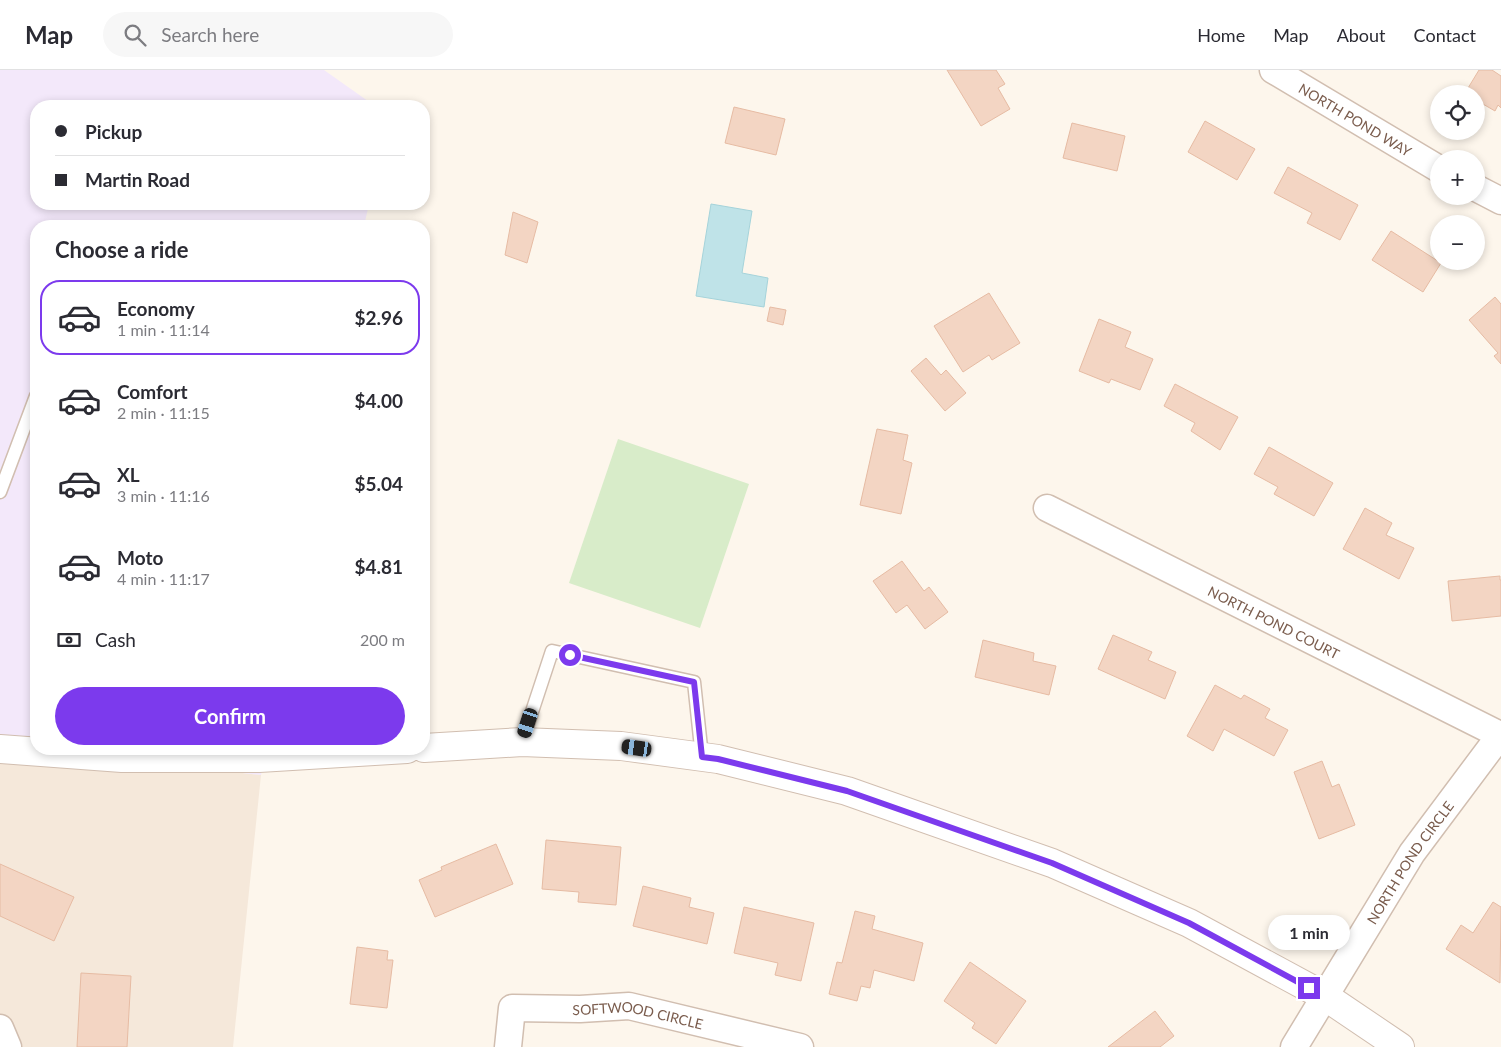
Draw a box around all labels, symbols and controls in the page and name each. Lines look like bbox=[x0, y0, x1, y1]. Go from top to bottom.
search box bbox=[103, 12, 453, 57]
text: Map bbox=[25, 20, 73, 49]
icon: search bbox=[121, 21, 149, 49]
text: Search here bbox=[161, 23, 259, 46]
text: Home bbox=[1197, 24, 1245, 46]
text: Map bbox=[1273, 24, 1309, 46]
text: About bbox=[1337, 24, 1386, 46]
text: Contact bbox=[1414, 24, 1476, 46]
street label: NORTH POND WAY bbox=[1296, 79, 1415, 160]
map controls bbox=[1430, 85, 1485, 270]
button: locate bbox=[1430, 85, 1485, 140]
text: Pickup bbox=[85, 120, 142, 143]
button: + bbox=[1430, 150, 1485, 205]
text: Martin Road bbox=[85, 168, 190, 191]
button: − bbox=[1430, 215, 1485, 270]
text: Choose a ride bbox=[55, 236, 189, 263]
icon: car bbox=[57, 295, 102, 340]
text: Economy bbox=[117, 297, 195, 320]
text: $2.96 bbox=[354, 306, 403, 329]
text: 1 min · 11:14 bbox=[117, 320, 210, 339]
icon: car bbox=[57, 378, 102, 423]
text: Comfort bbox=[117, 380, 188, 403]
text: $4.00 bbox=[354, 389, 403, 412]
text: 2 min · 11:15 bbox=[117, 403, 210, 422]
icon: car bbox=[57, 461, 102, 506]
text: XL bbox=[117, 463, 140, 486]
text: $5.04 bbox=[354, 472, 403, 495]
text: 3 min · 11:16 bbox=[117, 486, 210, 505]
icon: car bbox=[57, 544, 102, 589]
text: Moto bbox=[117, 546, 163, 569]
text: $4.81 bbox=[354, 555, 403, 578]
text: 4 min · 11:17 bbox=[117, 569, 210, 588]
street label: NORTH POND COURT bbox=[1205, 582, 1343, 662]
icon: cash bbox=[55, 626, 83, 654]
text: Cash bbox=[95, 628, 136, 651]
text: 200 m bbox=[360, 630, 405, 649]
route start bbox=[559, 644, 581, 666]
button: Confirm bbox=[55, 687, 405, 745]
car bbox=[516, 706, 539, 740]
car bbox=[621, 738, 652, 758]
street label: NORTH POND CIRCLE bbox=[1363, 797, 1457, 927]
callout: 1 min bbox=[1268, 916, 1350, 950]
text: 1 min bbox=[1289, 923, 1329, 942]
route end bbox=[1298, 977, 1320, 999]
street label: SOFTWOOD CIRCLE bbox=[572, 997, 705, 1032]

